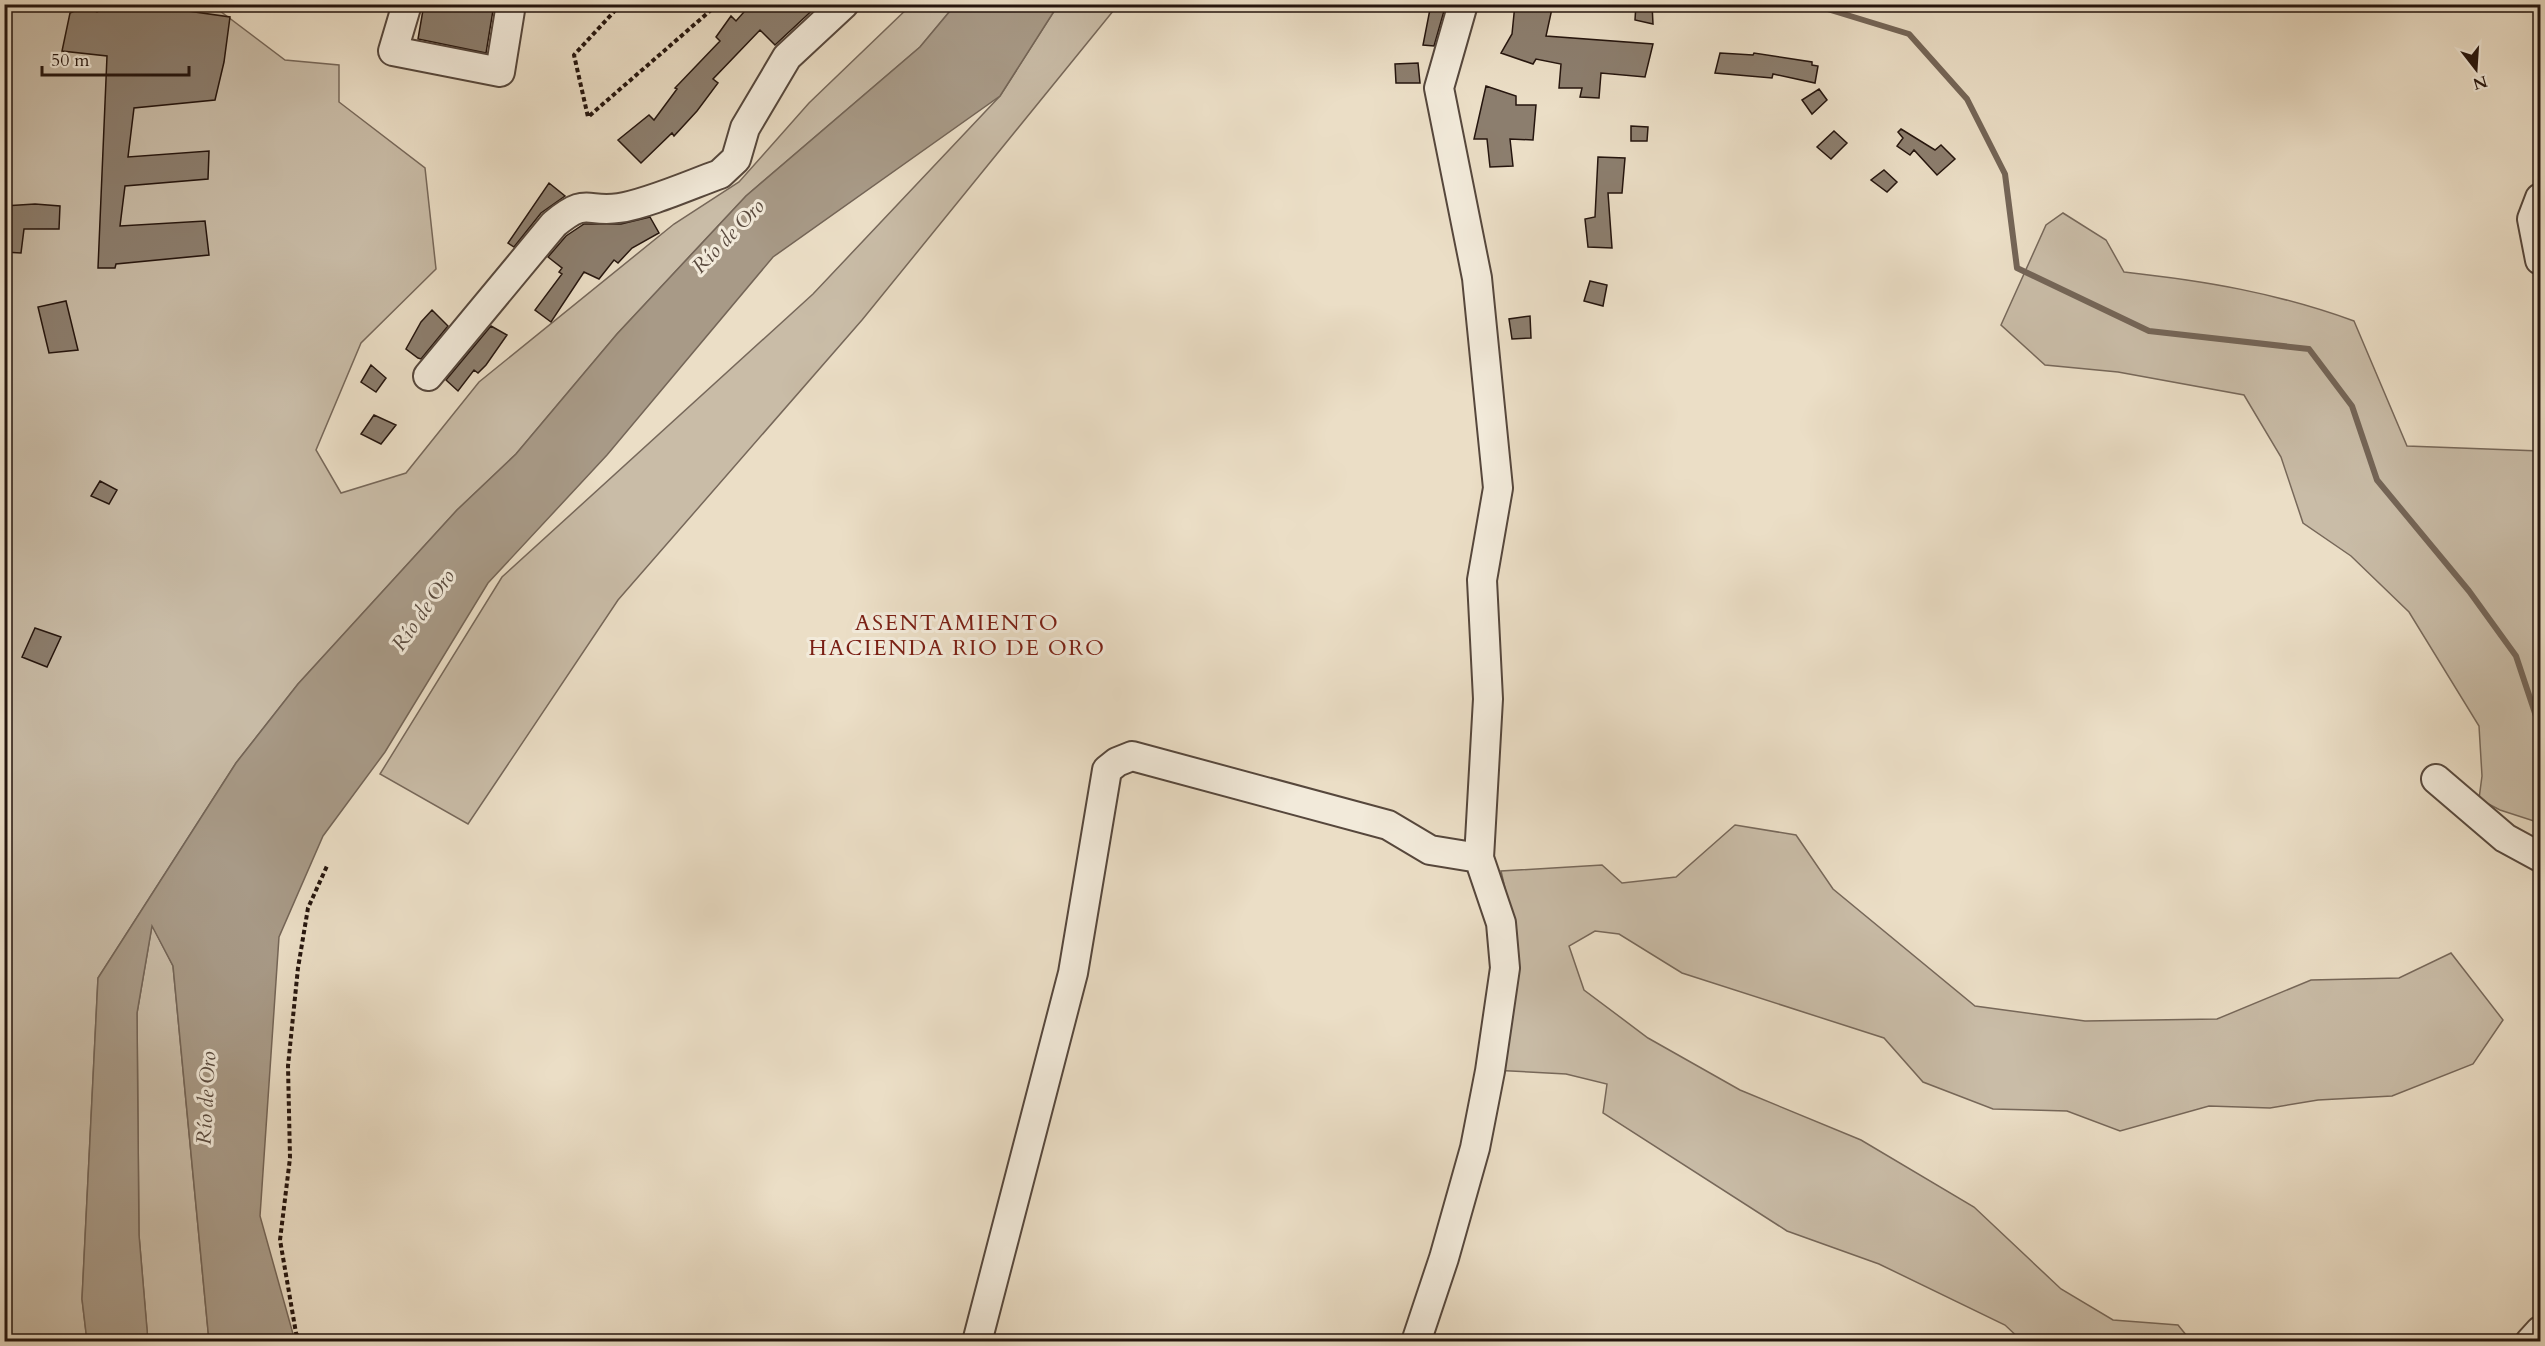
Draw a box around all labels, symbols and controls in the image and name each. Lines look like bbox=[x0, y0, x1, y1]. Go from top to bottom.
scale bar bbox=[42, 39, 189, 77]
north arrow bbox=[2446, 39, 2506, 99]
text: 50 m bbox=[51, 48, 90, 73]
text: N bbox=[2470, 70, 2490, 95]
water label: Río de Oro bbox=[685, 193, 771, 280]
water label: Río de Oro bbox=[385, 564, 462, 657]
district label: ASENTAMIENTO HACIENDA RIO DE ORO bbox=[809, 608, 1105, 663]
water label: Río de Oro bbox=[190, 1050, 223, 1145]

